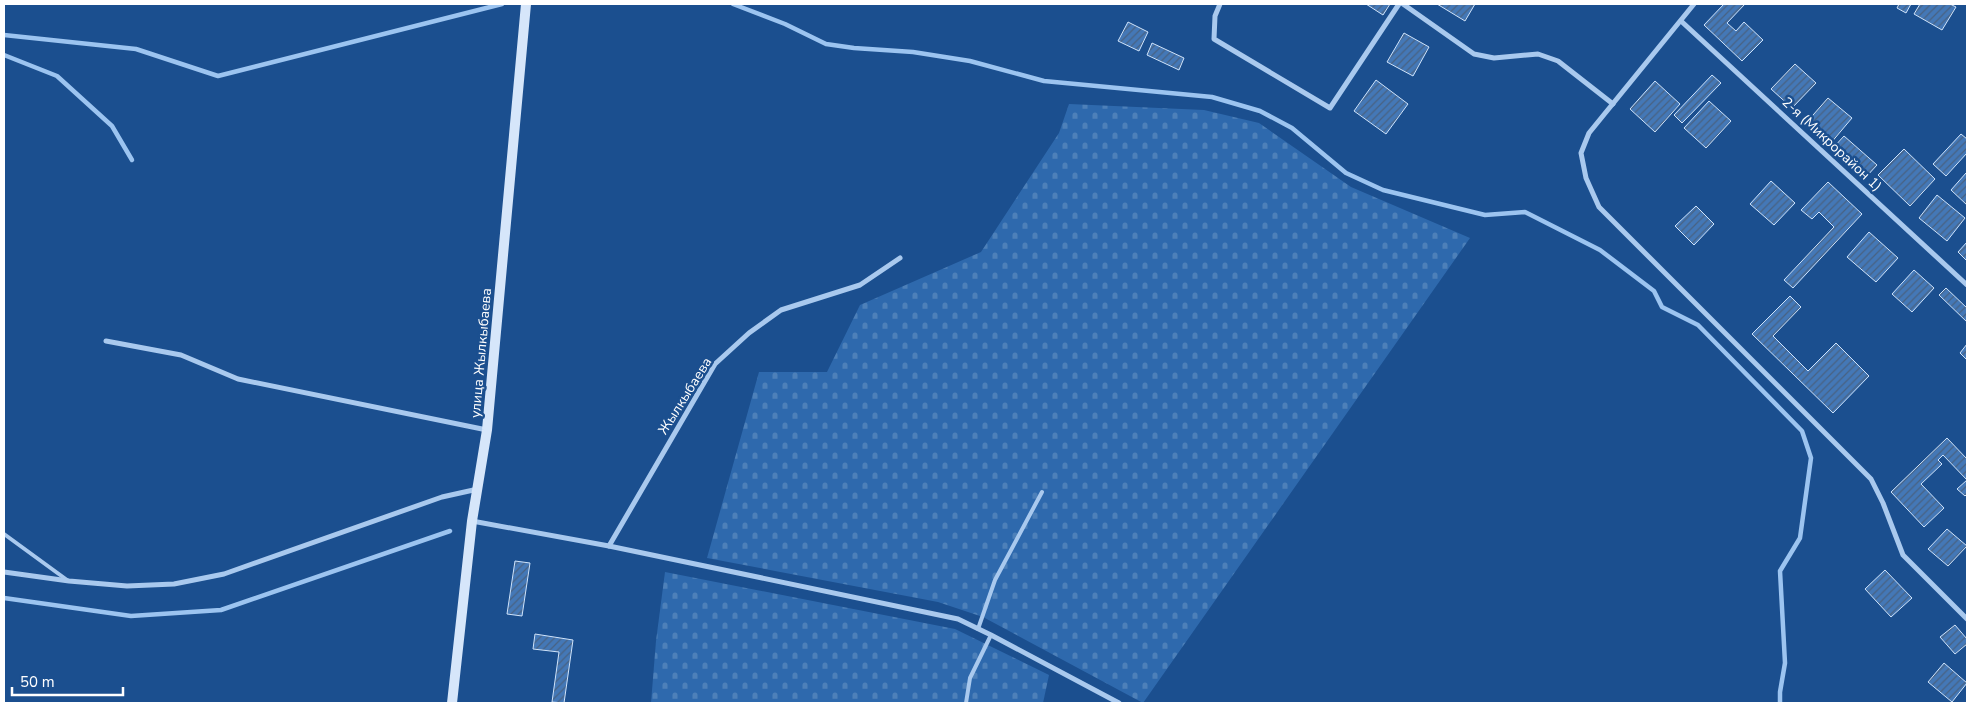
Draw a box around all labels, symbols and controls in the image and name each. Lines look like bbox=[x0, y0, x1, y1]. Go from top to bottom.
street label: 2-я (Микрорайон 1) bbox=[1778, 93, 1886, 195]
street label: улица Жылкыбаева bbox=[466, 287, 496, 419]
street label: Жылкыбаева bbox=[654, 354, 716, 438]
scale bar bbox=[12, 664, 124, 696]
text: 50 m bbox=[20, 672, 55, 692]

